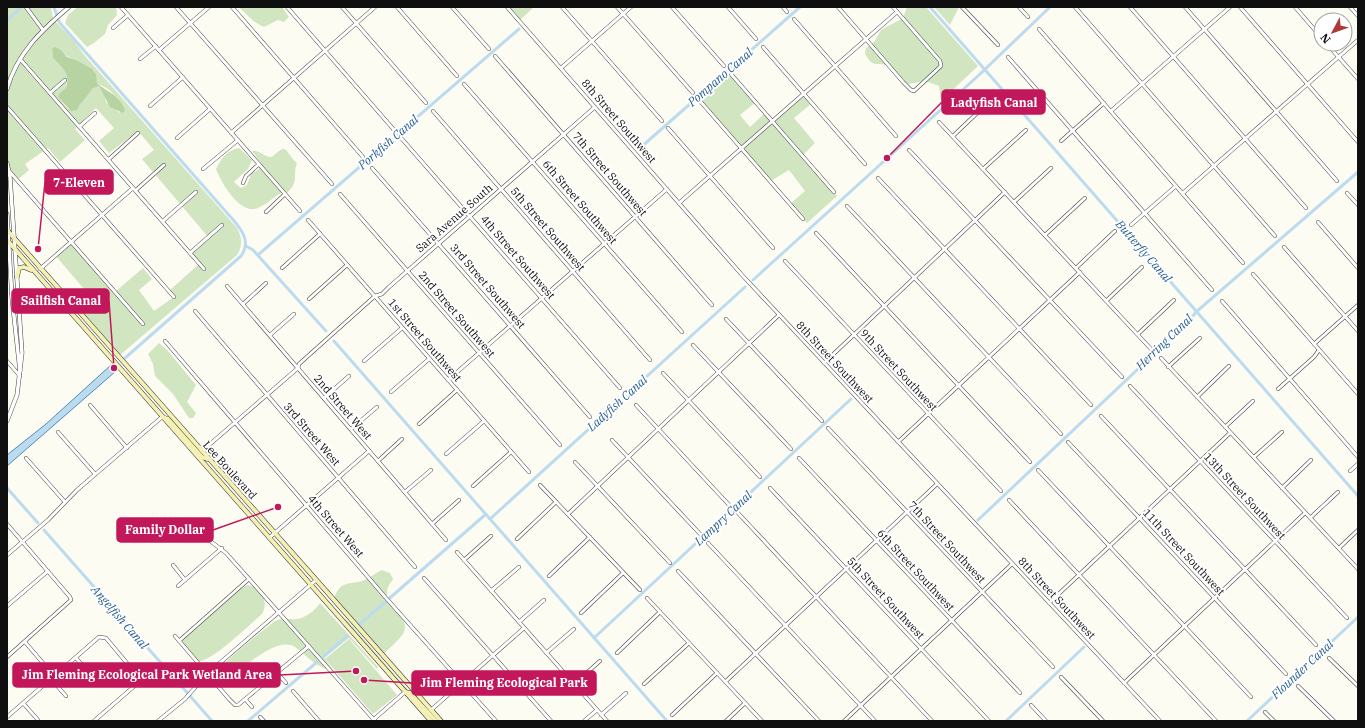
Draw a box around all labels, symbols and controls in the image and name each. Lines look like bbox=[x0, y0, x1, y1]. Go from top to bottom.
north arrow bbox=[1313, 12, 1353, 52]
text: N bbox=[1317, 30, 1334, 46]
water label: Pompano Canal bbox=[684, 44, 756, 110]
street label: 8th Street Southwest bbox=[579, 76, 659, 166]
callout: Ladyfish Canal bbox=[942, 90, 1045, 114]
text: Ladyfish Canal bbox=[951, 95, 1038, 110]
water label: Porkfish Canal bbox=[354, 111, 422, 173]
street label: 7th Street Southwest bbox=[570, 129, 650, 219]
street label: 6th Street Southwest bbox=[540, 157, 620, 247]
callout: 7-Eleven bbox=[45, 170, 113, 194]
text: 7-Eleven bbox=[53, 175, 105, 190]
street label: Sara Avenue South bbox=[413, 181, 495, 255]
street label: 5th Street Southwest bbox=[508, 184, 588, 274]
street label: 4th Street Southwest bbox=[478, 212, 558, 302]
water label: Butterfly Canal bbox=[1112, 216, 1176, 286]
street label: 3rd Street Southwest bbox=[447, 241, 529, 331]
street label: 2nd Street Southwest bbox=[416, 268, 498, 360]
callout: Sailfish Canal bbox=[12, 289, 109, 313]
text: Sailfish Canal bbox=[21, 293, 101, 308]
street label: 1st Street Southwest bbox=[385, 296, 465, 384]
water label: Herring Canal bbox=[1132, 311, 1196, 374]
street label: 8th Street Southwest bbox=[793, 318, 877, 406]
street label: 9th Street Southwest bbox=[857, 326, 941, 414]
street label: 2nd Street West bbox=[311, 372, 375, 442]
water label: Ladyfish Canal bbox=[583, 372, 651, 435]
street label: 3rd Street West bbox=[281, 399, 343, 469]
street label: Lee Boulevard bbox=[200, 438, 260, 502]
street label: 13th Street Southwest bbox=[1201, 450, 1289, 542]
water label: Lampry Canal bbox=[690, 487, 755, 549]
street label: 4th Street West bbox=[305, 492, 367, 560]
street label: 7th Street Southwest bbox=[905, 498, 989, 586]
street label: 11th Street Southwest bbox=[1140, 506, 1228, 598]
callout: Family Dollar bbox=[117, 518, 213, 542]
text: Family Dollar bbox=[125, 522, 205, 537]
street label: 6th Street Southwest bbox=[874, 526, 958, 614]
street label: 5th Street Southwest bbox=[844, 554, 928, 642]
street label: 8th Street Southwest bbox=[1015, 554, 1099, 642]
water label: Angelfish Canal bbox=[88, 581, 152, 652]
water label: Flounder Canal bbox=[1267, 636, 1337, 702]
callout: Jim Fleming Ecological Park Wetland Area bbox=[13, 663, 280, 687]
text: Jim Fleming Ecological Park Wetland Area bbox=[22, 667, 272, 682]
callout: Jim Fleming Ecological Park bbox=[412, 671, 596, 695]
text: Jim Fleming Ecological Park bbox=[420, 675, 588, 690]

